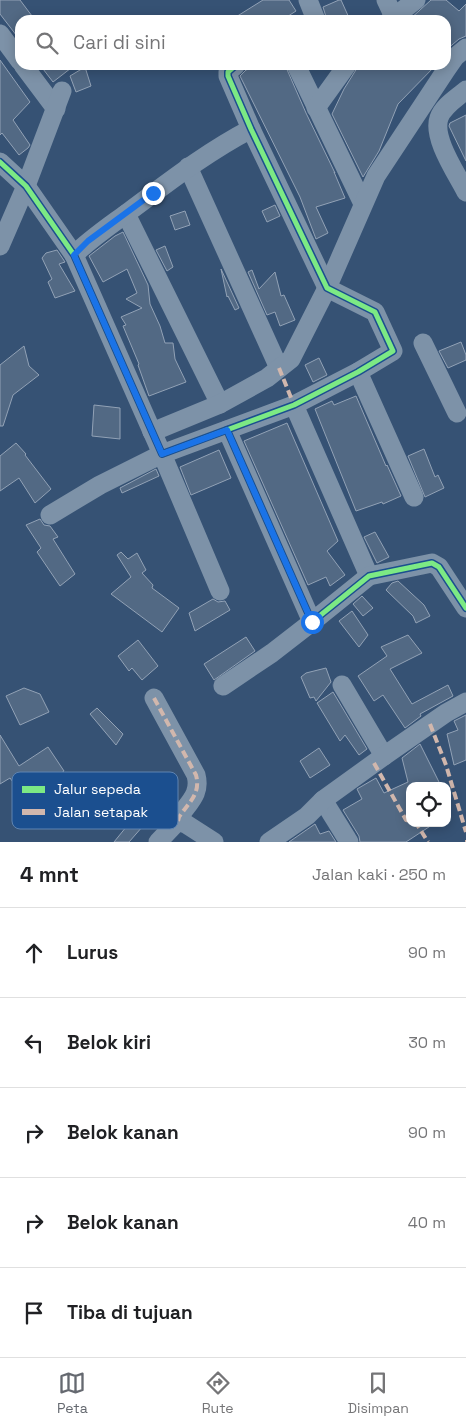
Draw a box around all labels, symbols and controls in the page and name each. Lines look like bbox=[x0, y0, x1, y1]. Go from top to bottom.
search box bbox=[15, 15, 451, 70]
icon: search bbox=[33, 29, 61, 57]
text: Cari di sini bbox=[73, 30, 166, 55]
route end bbox=[142, 182, 165, 205]
route start bbox=[301, 611, 324, 634]
legend bbox=[12, 772, 178, 829]
text: Jalur sepeda bbox=[54, 780, 141, 798]
map controls bbox=[406, 782, 451, 827]
button: locate bbox=[406, 782, 451, 827]
text: Jalan setapak bbox=[54, 803, 149, 821]
text: 4 mnt bbox=[20, 861, 79, 888]
text: Jalan kaki · 250 m bbox=[312, 864, 446, 885]
icon: ahead bbox=[20, 939, 48, 967]
text: Lurus bbox=[67, 940, 118, 965]
text: 90 m bbox=[408, 942, 446, 963]
icon: left bbox=[20, 1029, 48, 1057]
text: Belok kiri bbox=[67, 1030, 151, 1055]
text: 30 m bbox=[408, 1032, 446, 1053]
icon: right bbox=[20, 1119, 48, 1147]
text: Belok kanan bbox=[67, 1120, 179, 1145]
text: 90 m bbox=[408, 1122, 446, 1143]
icon: right bbox=[20, 1209, 48, 1237]
text: Belok kanan bbox=[67, 1210, 179, 1235]
text: 40 m bbox=[408, 1212, 446, 1233]
icon: arrive bbox=[20, 1299, 48, 1327]
text: Tiba di tujuan bbox=[67, 1300, 193, 1325]
tab: Peta bbox=[57, 1369, 88, 1417]
tab: Rute bbox=[202, 1369, 234, 1417]
tab: Disimpan bbox=[348, 1369, 409, 1417]

